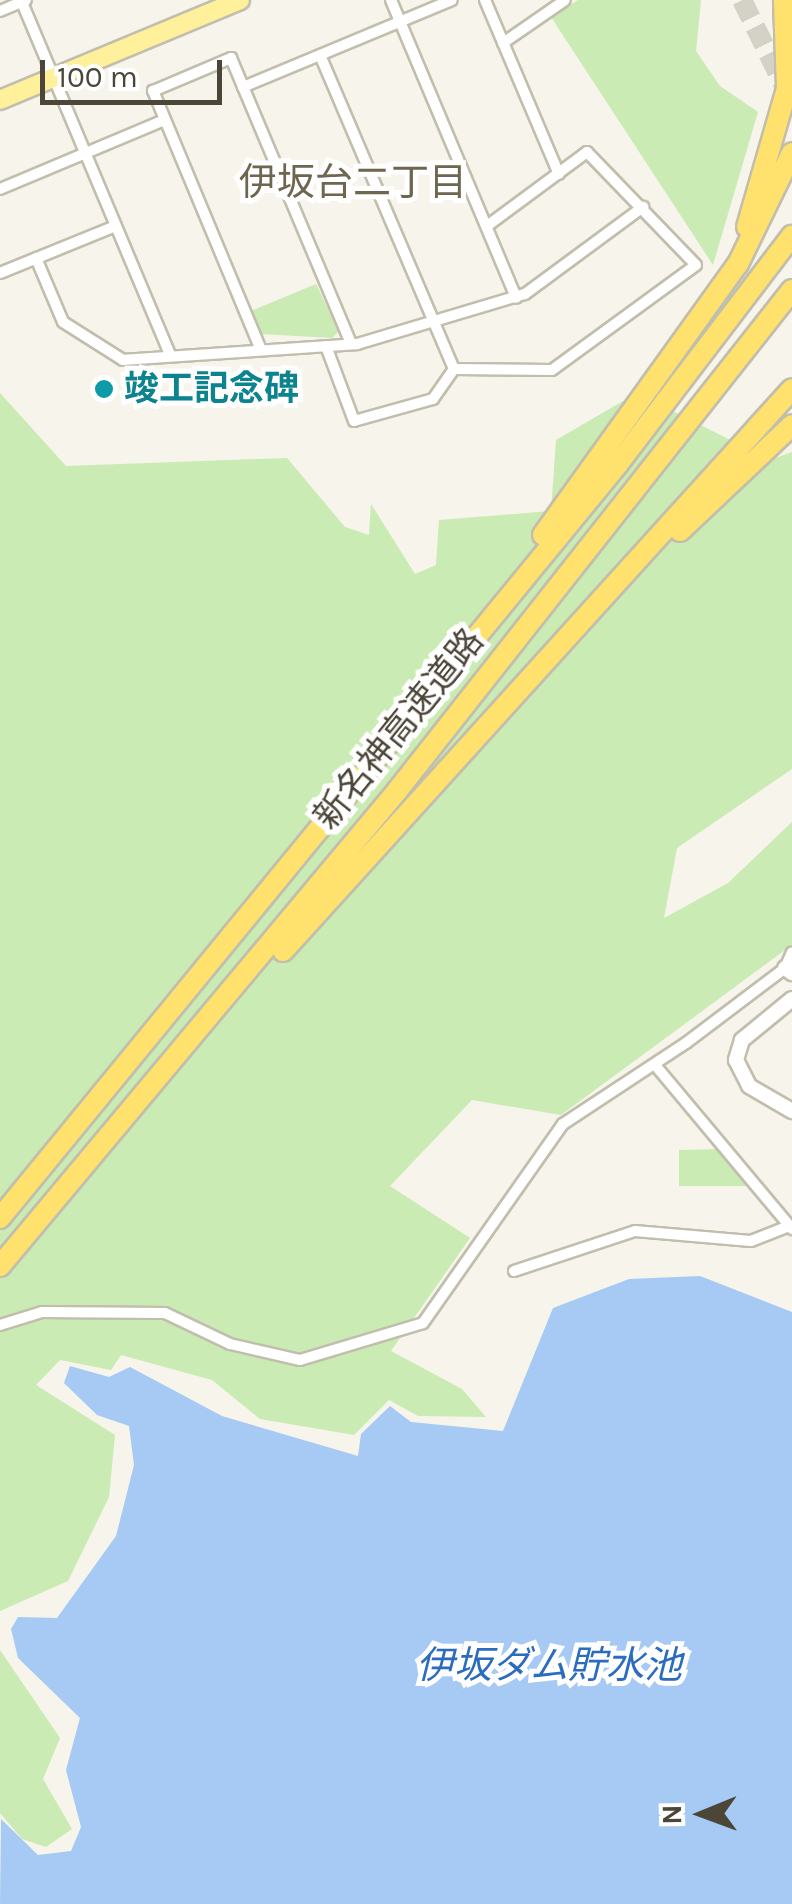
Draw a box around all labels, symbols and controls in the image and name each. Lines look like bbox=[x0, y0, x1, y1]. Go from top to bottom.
scale bar bbox=[45, 40, 228, 102]
text: 100 m bbox=[57, 59, 138, 95]
district label: 伊坂台二丁目 bbox=[239, 160, 467, 206]
place label: 竣工記念碑 bbox=[124, 368, 299, 410]
marker: 竣工記念碑 bbox=[93, 378, 115, 400]
street label: 新名神高速道路 bbox=[306, 621, 492, 837]
water label: 伊坂ダム貯水池 bbox=[416, 1643, 682, 1689]
north arrow bbox=[652, 1764, 752, 1864]
text: N bbox=[655, 1804, 688, 1825]

